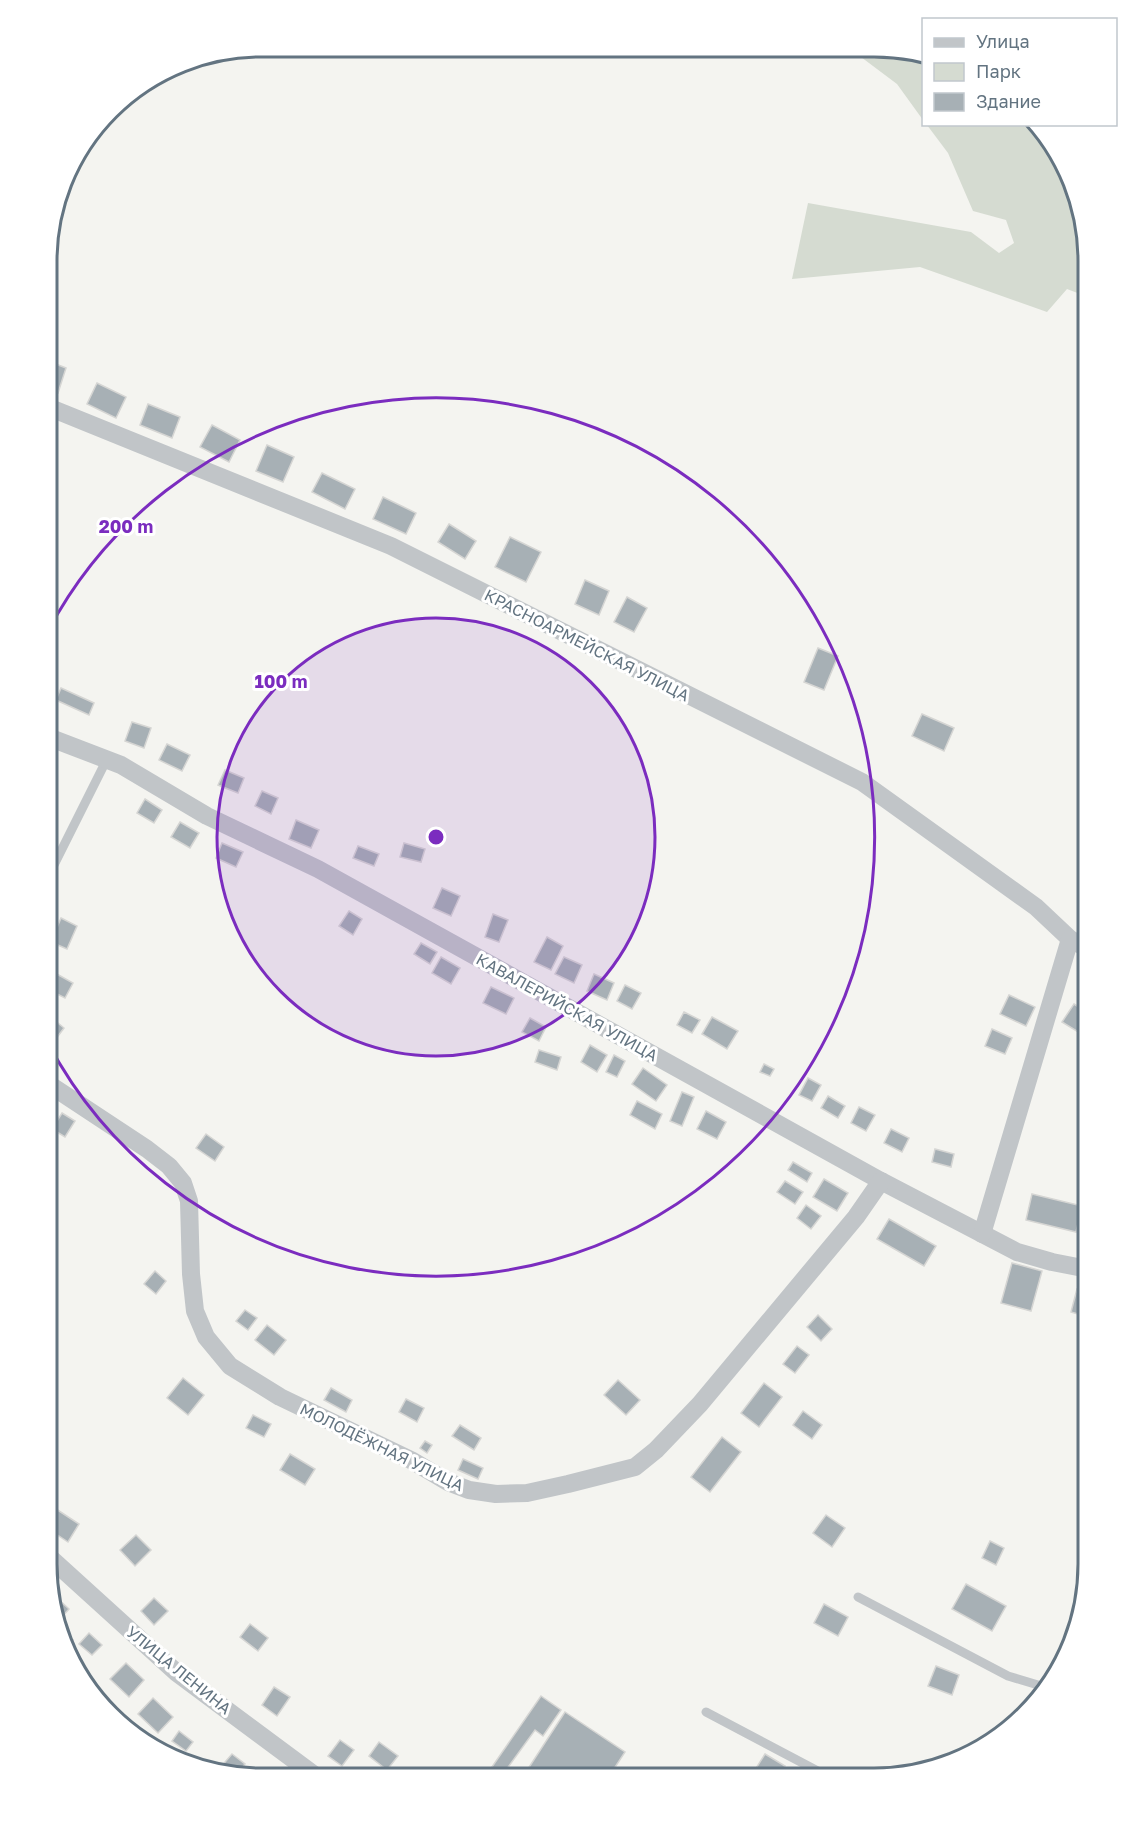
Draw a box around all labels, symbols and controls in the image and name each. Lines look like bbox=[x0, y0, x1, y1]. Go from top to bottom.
legend bbox=[922, 18, 1117, 126]
text: Улица bbox=[976, 30, 1030, 52]
text: Парк bbox=[976, 60, 1021, 82]
text: Здание bbox=[976, 90, 1041, 112]
text: 200 m bbox=[99, 515, 153, 537]
street label: КРАСНОАРМЕЙСКАЯ УЛИЦА bbox=[481, 585, 693, 706]
text: 100 m bbox=[255, 670, 307, 692]
centre of rings bbox=[426, 827, 446, 847]
street label: КАВАЛЕРИЙСКАЯ УЛИЦА bbox=[473, 949, 662, 1065]
street label: МОЛОДЁЖНАЯ УЛИЦА bbox=[297, 1399, 467, 1496]
street label: УЛИЦА ЛЕНИНА bbox=[123, 1622, 236, 1719]

